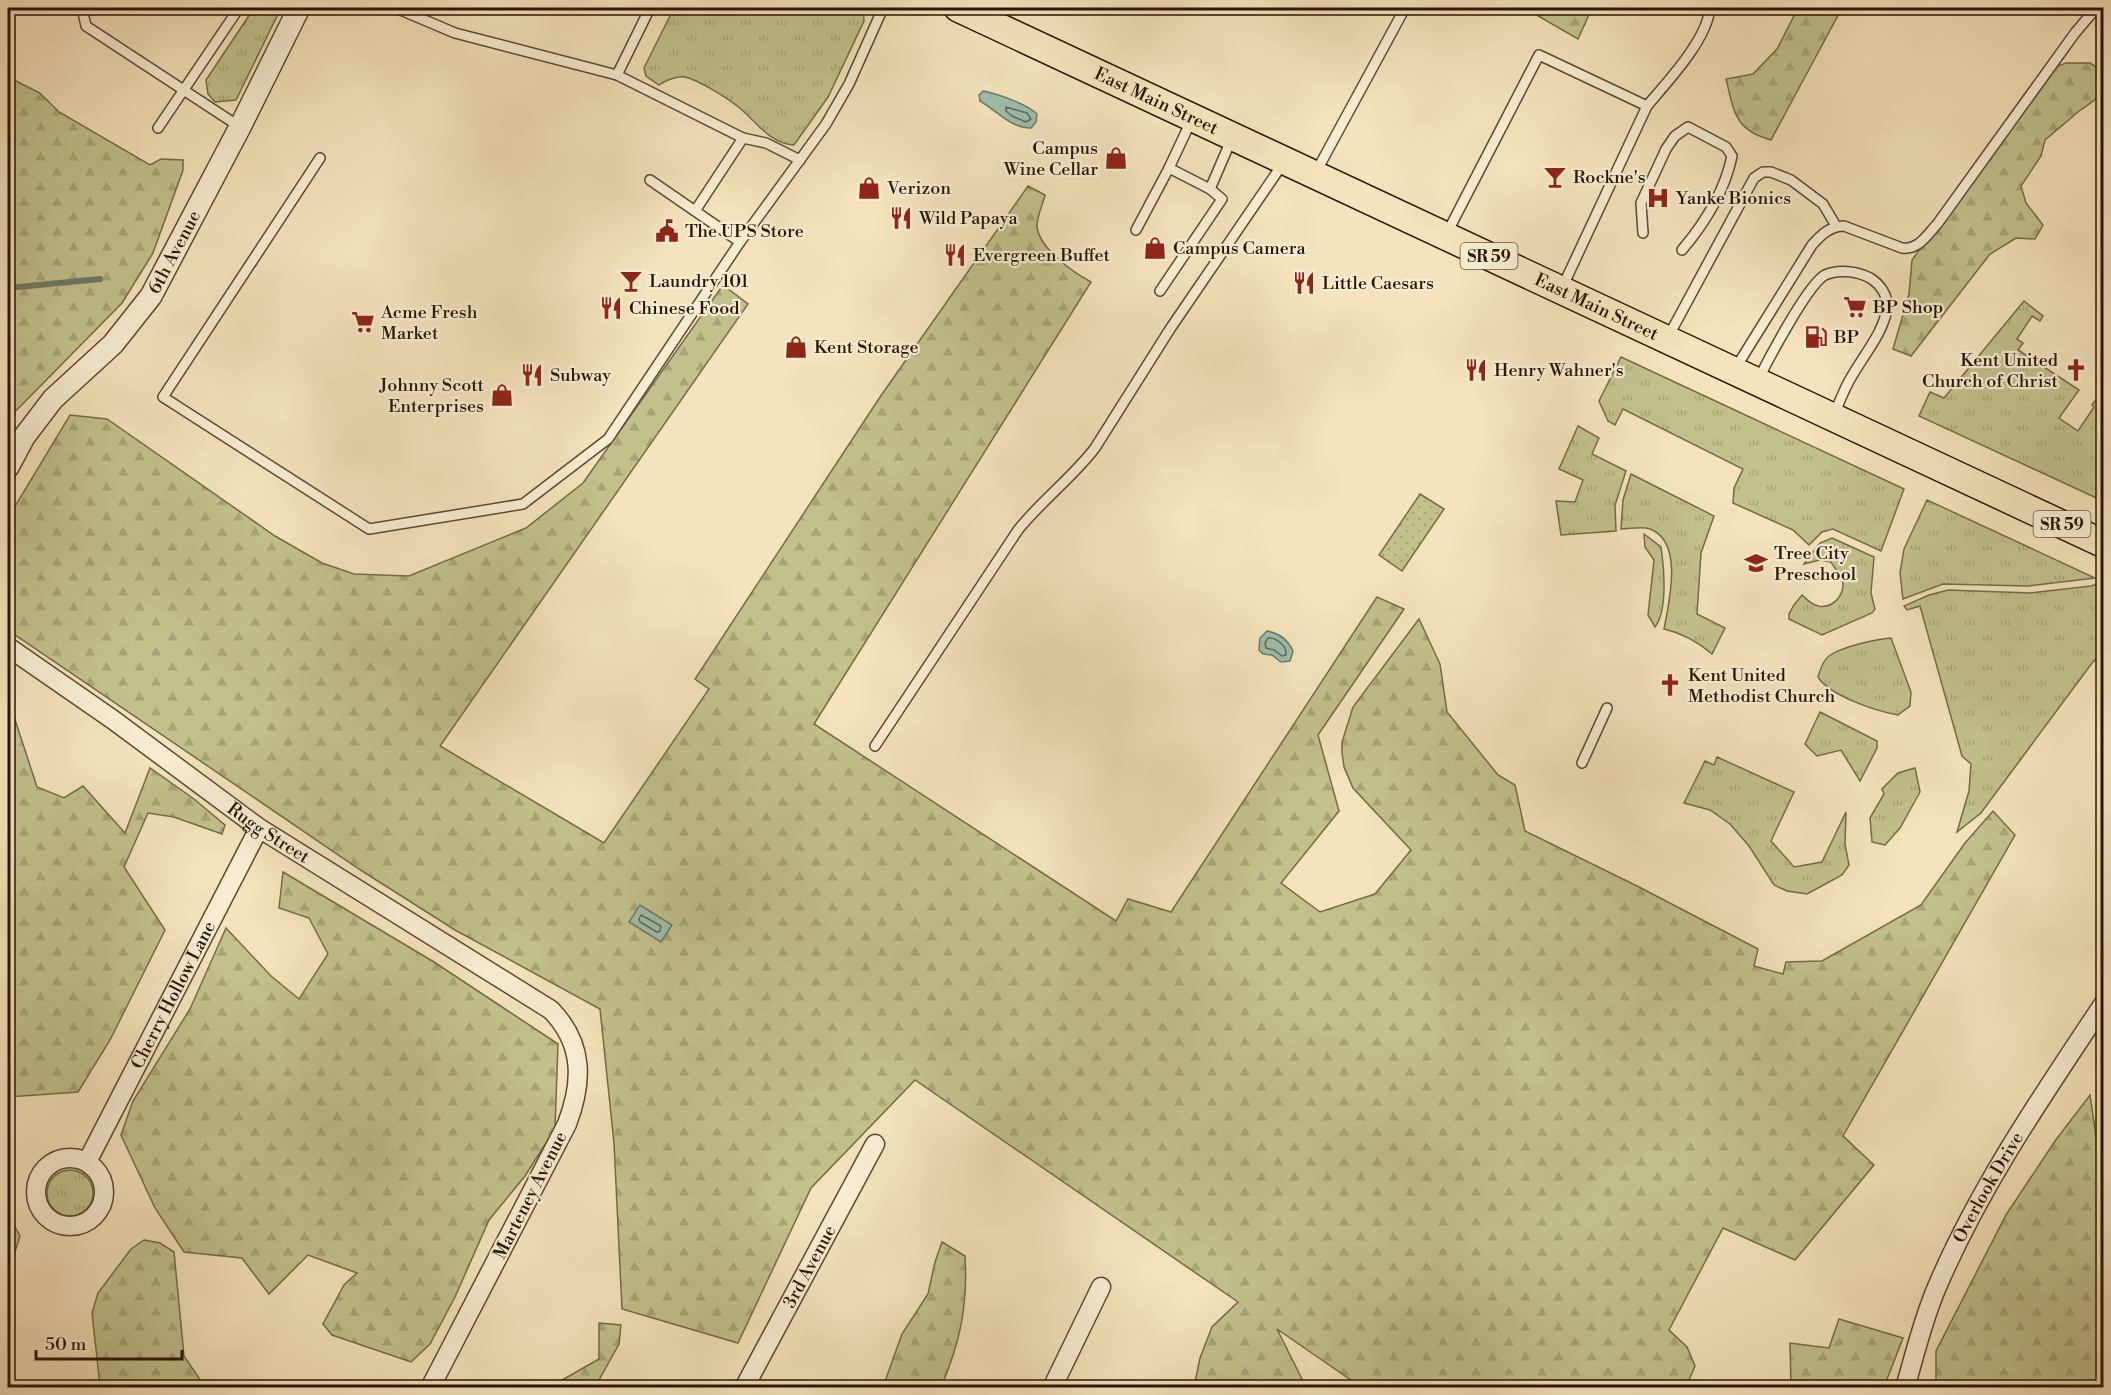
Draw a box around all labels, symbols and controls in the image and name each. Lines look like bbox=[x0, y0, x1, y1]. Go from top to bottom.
street label: East Main Street bbox=[1091, 62, 1222, 140]
place label: Campus Wine Cellar bbox=[1003, 137, 1098, 181]
shop icon: Campus Wine Cellar bbox=[1103, 145, 1129, 171]
bar icon: Rockne's bbox=[1542, 164, 1568, 190]
place label: Rockne's bbox=[1573, 166, 1646, 189]
shop icon: Verizon bbox=[856, 175, 882, 201]
place label: Verizon bbox=[886, 177, 951, 200]
hospital icon: Yanke Bionics bbox=[1645, 185, 1671, 211]
place label: Yanke Bionics bbox=[1675, 187, 1791, 210]
restaurant icon: Wild Papaya bbox=[888, 205, 914, 231]
street label: 6th Avenue bbox=[143, 207, 206, 298]
place label: Wild Papaya bbox=[918, 207, 1018, 230]
public building icon: The UPS Store bbox=[654, 218, 680, 244]
place label: The UPS Store bbox=[685, 220, 804, 243]
shop icon: Campus Camera bbox=[1142, 235, 1168, 261]
place label: Campus Camera bbox=[1173, 237, 1306, 260]
restaurant icon: Evergreen Buffet bbox=[942, 242, 968, 268]
road number: SR 59 bbox=[1460, 243, 1518, 269]
place label: Evergreen Buffet bbox=[973, 244, 1111, 267]
bar icon: Laundry 101 bbox=[618, 268, 644, 294]
street label: East Main Street bbox=[1531, 268, 1663, 346]
place label: Laundry 101 bbox=[649, 270, 749, 293]
restaurant icon: Little Caesars bbox=[1291, 270, 1317, 296]
place label: Little Caesars bbox=[1322, 272, 1434, 295]
supermarket icon: BP Shop bbox=[1842, 294, 1868, 320]
restaurant icon: Chinese Food bbox=[598, 295, 624, 321]
place label: BP Shop bbox=[1872, 296, 1943, 319]
place label: Chinese Food bbox=[629, 297, 740, 320]
place label: Acme Fresh Market bbox=[380, 301, 478, 345]
supermarket icon: Acme Fresh Market bbox=[350, 309, 376, 335]
fuel station icon: BP bbox=[1803, 324, 1829, 350]
place label: BP bbox=[1833, 326, 1859, 349]
shop icon: Kent Storage bbox=[783, 334, 809, 360]
place label: Kent Storage bbox=[814, 336, 919, 359]
place label: Kent United Church of Christ bbox=[1922, 349, 2059, 393]
restaurant icon: Henry Wahner's bbox=[1463, 357, 1489, 383]
church icon: Kent United Church of Christ bbox=[2063, 357, 2089, 383]
place label: Henry Wahner's bbox=[1494, 359, 1624, 382]
restaurant icon: Subway bbox=[519, 362, 545, 388]
place label: Subway bbox=[550, 364, 611, 387]
place label: Johnny Scott Enterprises bbox=[379, 374, 485, 418]
shop icon: Johnny Scott Enterprises bbox=[489, 382, 515, 408]
road number: SR 59 bbox=[2034, 511, 2090, 537]
place label: Tree City Preschool bbox=[1774, 542, 1857, 586]
school or university icon: Tree City Preschool bbox=[1743, 550, 1769, 576]
place label: Kent United Methodist Church bbox=[1688, 664, 1836, 708]
church icon: Kent United Methodist Church bbox=[1657, 672, 1683, 698]
street label: Rugg Street bbox=[223, 797, 314, 869]
street label: Cherry Hollow Lane bbox=[126, 917, 221, 1073]
street label: Marteney Avenue bbox=[488, 1128, 573, 1263]
street label: Overlook Drive bbox=[1948, 1128, 2029, 1247]
street label: 3rd Avenue bbox=[778, 1221, 841, 1312]
scale bar bbox=[36, 1323, 182, 1361]
text: 50 m bbox=[45, 1333, 87, 1356]

